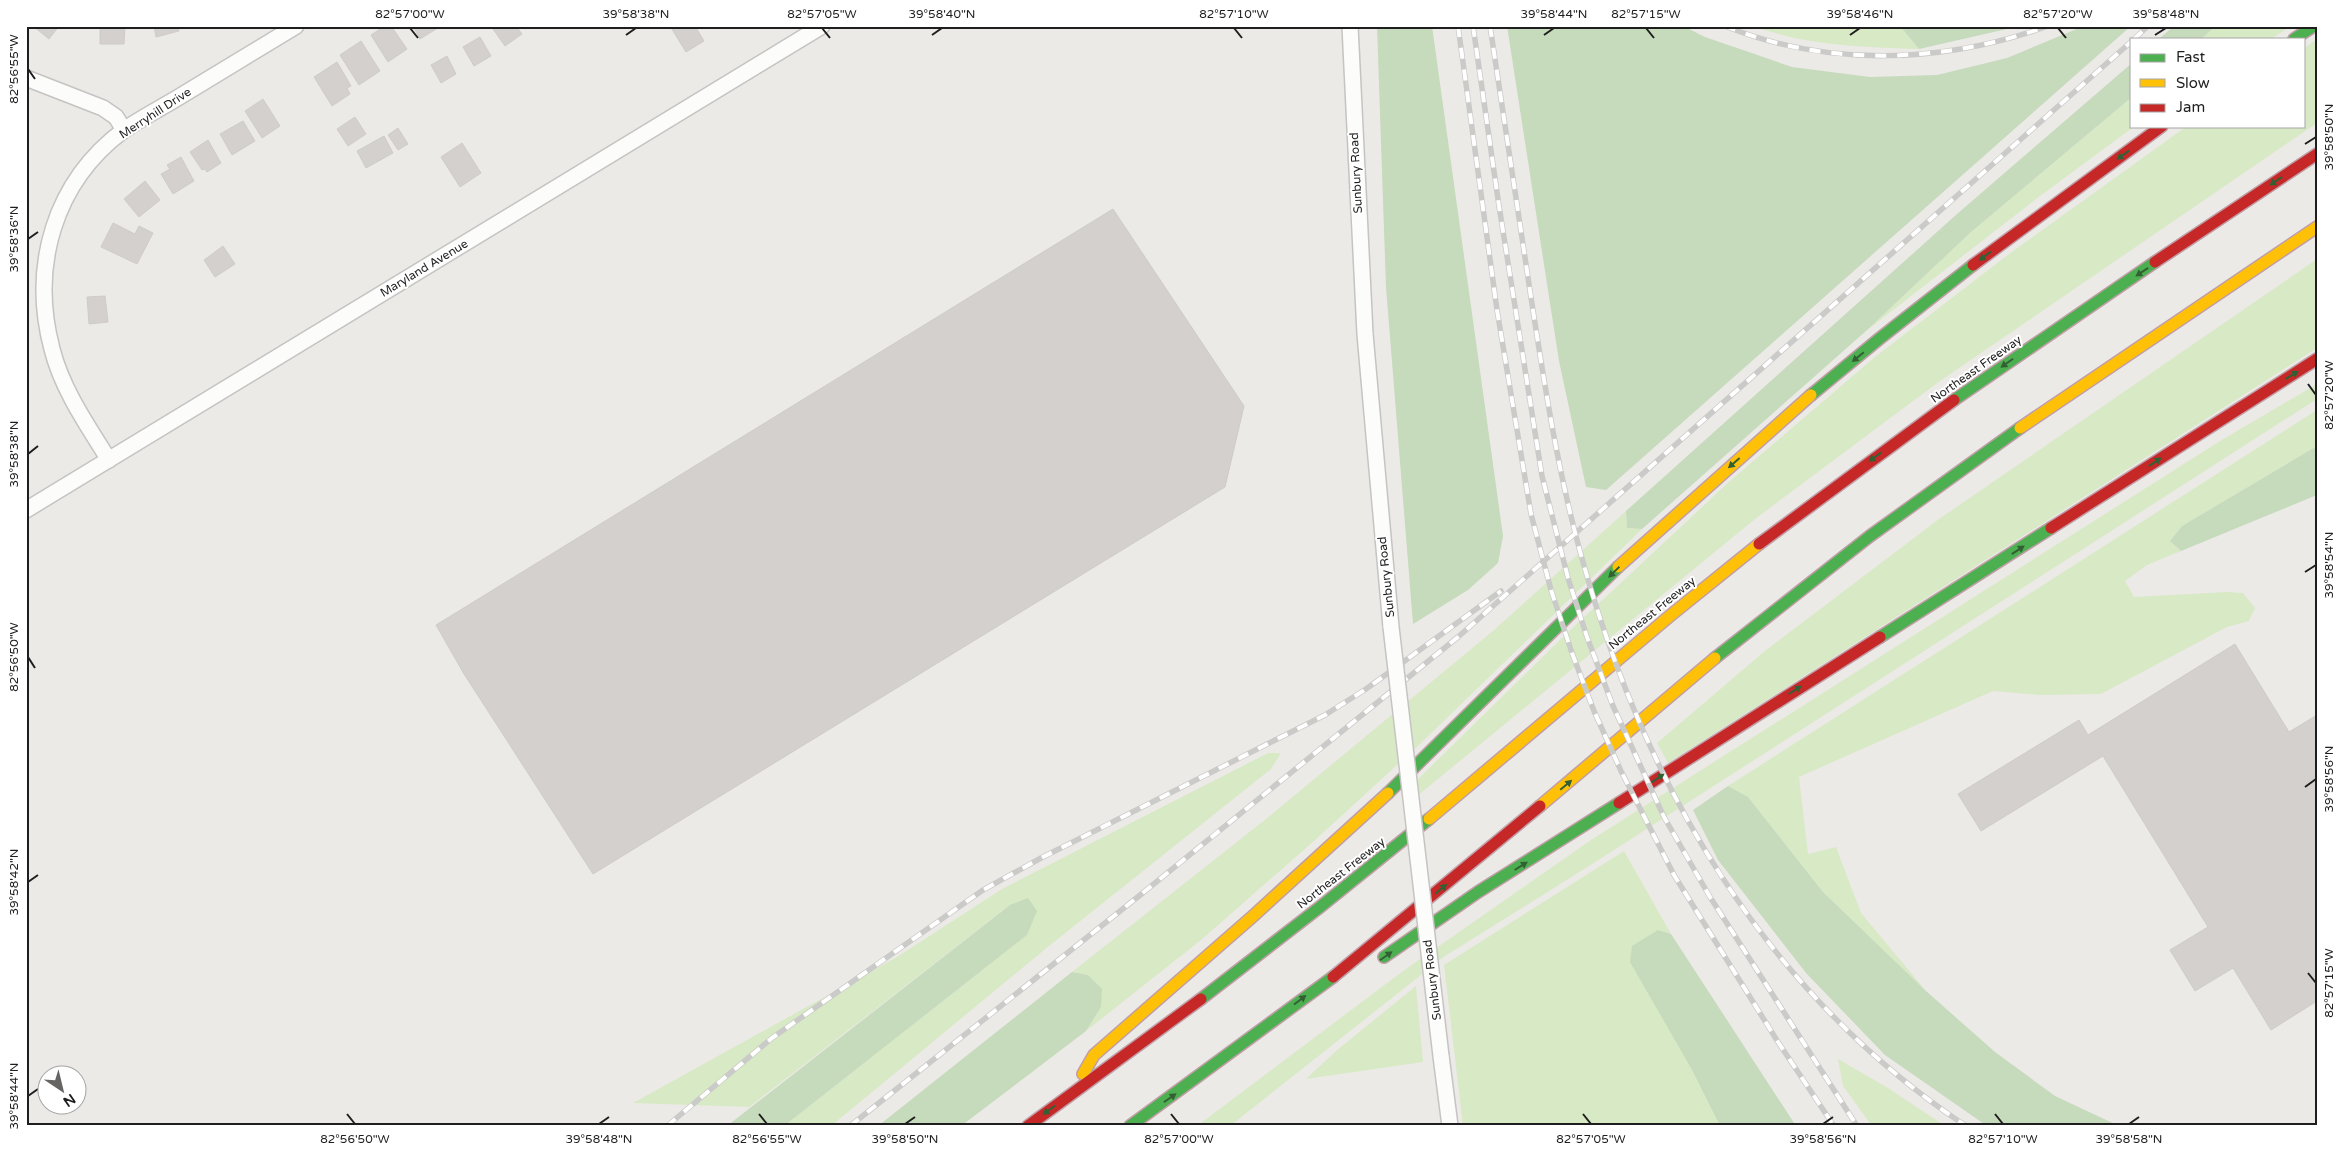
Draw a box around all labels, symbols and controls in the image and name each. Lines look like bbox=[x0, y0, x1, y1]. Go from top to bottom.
text: 82°57'00"W bbox=[375, 7, 445, 21]
text: 39°58'38"N bbox=[603, 7, 670, 21]
text: 82°57'05"W bbox=[787, 7, 857, 21]
text: 39°58'40"N bbox=[909, 7, 976, 21]
text: 82°57'10"W bbox=[1199, 7, 1269, 21]
text: 39°58'44"N bbox=[1521, 7, 1588, 21]
text: 82°57'15"W bbox=[1611, 7, 1681, 21]
text: 39°58'46"N bbox=[1827, 7, 1894, 21]
text: 82°57'20"W bbox=[2023, 7, 2093, 21]
text: 39°58'48"N bbox=[2133, 7, 2200, 21]
text: 82°56'55"W bbox=[7, 34, 21, 104]
legend bbox=[2130, 38, 2306, 128]
text: Fast bbox=[2176, 48, 2206, 66]
text: Slow bbox=[2176, 74, 2210, 92]
street label: Merryhill Drive bbox=[116, 84, 194, 141]
text: Jam bbox=[2176, 98, 2205, 116]
text: 39°58'50"N bbox=[2322, 104, 2336, 171]
street label: Sunbury Road bbox=[1347, 132, 1365, 214]
one-way arrow bbox=[2116, 150, 2130, 160]
one-way arrow bbox=[2270, 176, 2283, 186]
text: 39°58'36"N bbox=[7, 206, 21, 273]
street label: Maryland Avenue bbox=[378, 236, 471, 300]
one-way arrow bbox=[1979, 251, 1992, 262]
one-way arrow bbox=[2135, 267, 2148, 276]
street label: Northeast Freeway bbox=[1928, 332, 2025, 406]
one-way arrow bbox=[1851, 352, 1864, 363]
one-way arrow bbox=[2000, 358, 2014, 368]
text: 82°57'20"W bbox=[2322, 360, 2336, 430]
one-way arrow bbox=[2285, 370, 2298, 379]
text: 39°58'38"N bbox=[7, 421, 21, 488]
one-way arrow bbox=[1868, 452, 1882, 462]
one-way arrow bbox=[1729, 457, 1741, 469]
one-way arrow bbox=[2148, 457, 2161, 467]
text: 39°58'54"N bbox=[2322, 532, 2336, 599]
street label: Sunbury Road bbox=[1375, 536, 1397, 618]
one-way arrow bbox=[2011, 545, 2024, 554]
one-way arrow bbox=[1608, 566, 1620, 578]
street label: Northeast Freeway bbox=[1606, 573, 1699, 652]
text: 82°56'50"W bbox=[7, 622, 21, 692]
one-way arrow bbox=[1788, 686, 1802, 695]
text: 39°58'56"N bbox=[2322, 746, 2336, 813]
one-way arrow bbox=[1651, 773, 1665, 783]
one-way arrow bbox=[1560, 779, 1572, 791]
street label: Northeast Freeway bbox=[1294, 834, 1388, 912]
text: 39°58'42"N bbox=[7, 849, 21, 916]
one-way arrow bbox=[1515, 861, 1528, 870]
one-way arrow bbox=[1435, 883, 1447, 895]
street label: Sunbury Road bbox=[1420, 939, 1444, 1021]
text: 82°57'15"W bbox=[2322, 948, 2336, 1018]
one-way arrow bbox=[1379, 951, 1393, 961]
one-way arrow bbox=[1293, 995, 1306, 1006]
text: 39°58'44"N bbox=[7, 1063, 21, 1130]
north arrow bbox=[38, 1064, 88, 1114]
text: N bbox=[60, 1090, 79, 1110]
one-way arrow bbox=[1163, 1092, 1176, 1103]
one-way arrow bbox=[1043, 1105, 1056, 1116]
text: 82°56'50"W bbox=[320, 1132, 390, 1146]
text: 39°58'48"N bbox=[566, 1132, 633, 1146]
text: 82°56'55"W bbox=[732, 1132, 802, 1146]
text: 39°58'50"N bbox=[872, 1132, 939, 1146]
text: 82°57'00"W bbox=[1144, 1132, 1214, 1146]
text: 82°57'05"W bbox=[1556, 1132, 1626, 1146]
text: 39°58'56"N bbox=[1790, 1132, 1857, 1146]
text: 82°57'10"W bbox=[1968, 1132, 2038, 1146]
text: 39°58'58"N bbox=[2096, 1132, 2163, 1146]

